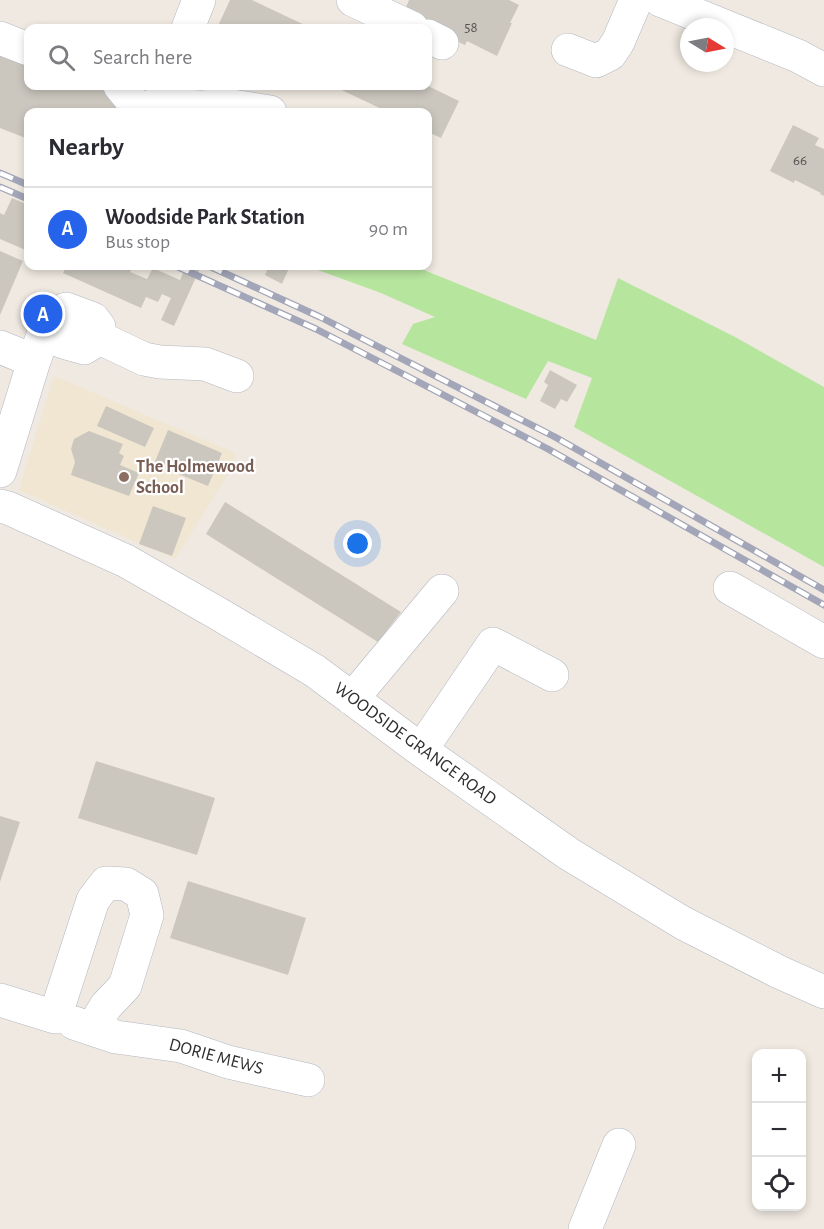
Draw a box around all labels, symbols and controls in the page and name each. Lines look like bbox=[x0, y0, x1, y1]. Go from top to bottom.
north arrow bbox=[680, 18, 734, 72]
house number: 58 bbox=[464, 20, 478, 35]
search box bbox=[24, 24, 432, 90]
icon: search bbox=[45, 41, 78, 74]
text: Search here bbox=[93, 46, 192, 68]
text: Nearby bbox=[48, 134, 124, 160]
house number: 66 bbox=[793, 153, 807, 168]
text: Woodside Park Station bbox=[105, 206, 305, 228]
text: A bbox=[62, 219, 74, 239]
text: 90 m bbox=[369, 219, 408, 239]
text: Bus stop bbox=[105, 232, 170, 252]
pin: A bbox=[24, 292, 63, 336]
place label: The Holmewood School bbox=[136, 458, 255, 497]
marker: The Holmewood School bbox=[117, 470, 131, 484]
your location bbox=[343, 529, 372, 558]
street label: WOODSIDE GRANGE ROAD bbox=[331, 679, 499, 809]
street label: DORIE MEWS bbox=[167, 1036, 265, 1078]
map controls bbox=[752, 1049, 806, 1211]
button: + bbox=[752, 1049, 806, 1103]
button: − bbox=[752, 1103, 806, 1157]
button: locate bbox=[752, 1157, 806, 1211]

